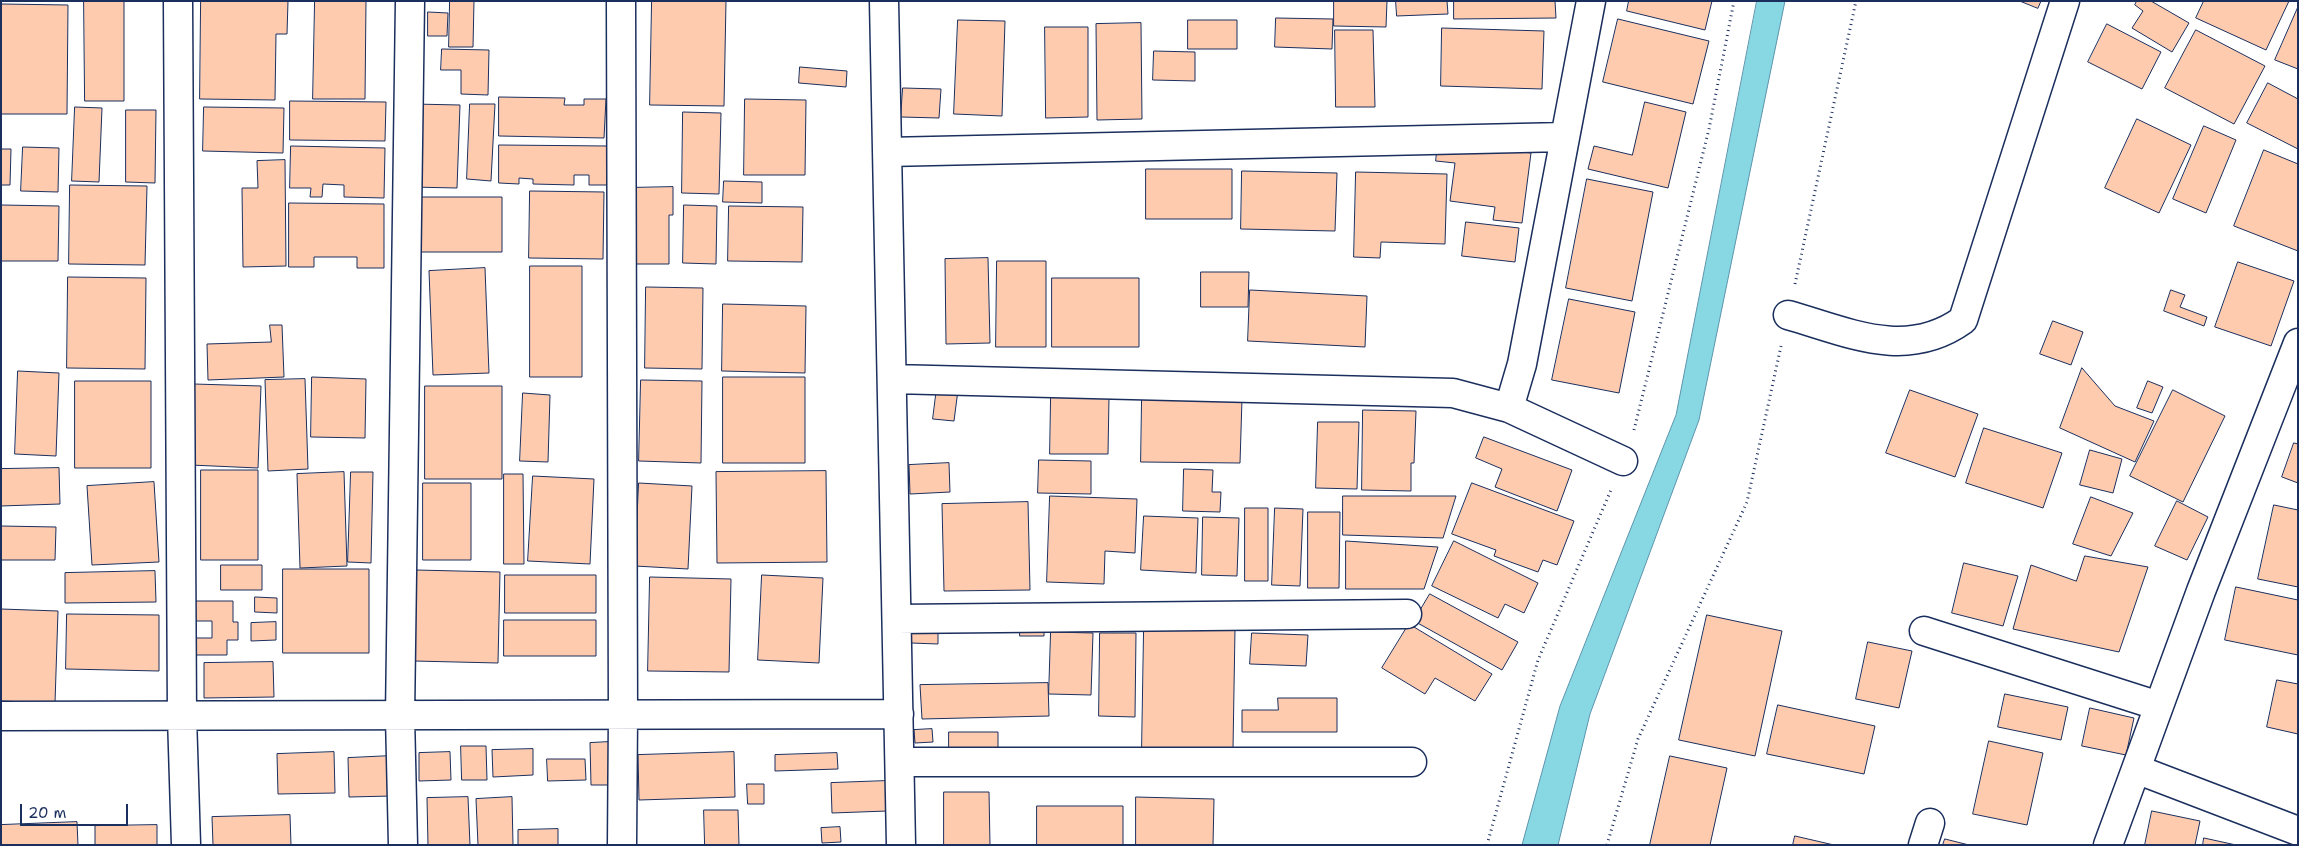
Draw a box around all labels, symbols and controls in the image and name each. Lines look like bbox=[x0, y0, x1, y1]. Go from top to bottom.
scale bar bbox=[22, 794, 130, 826]
text: 20 m bbox=[28, 803, 67, 823]

